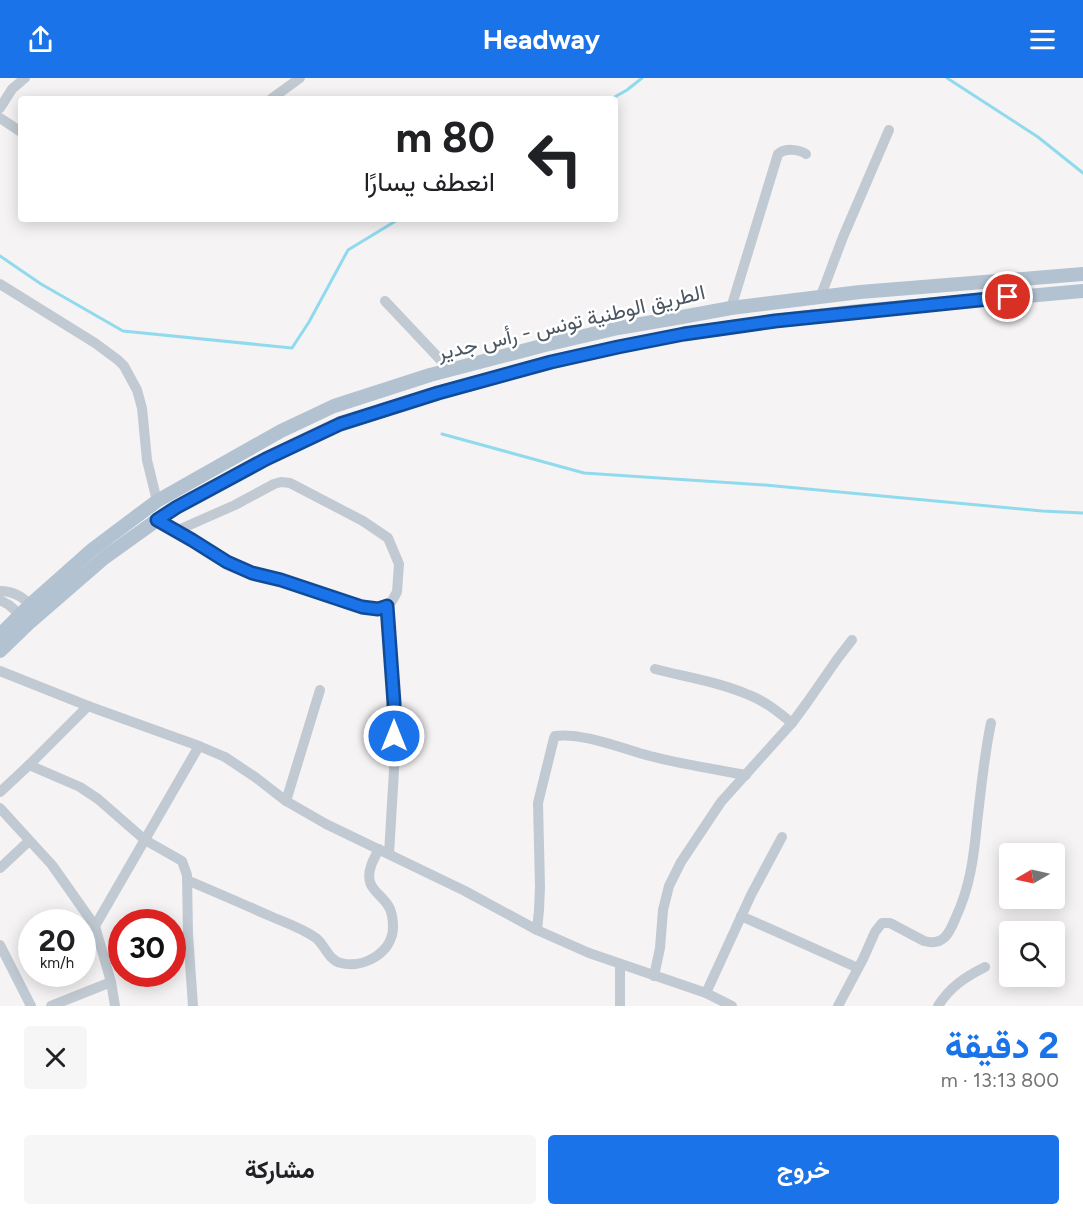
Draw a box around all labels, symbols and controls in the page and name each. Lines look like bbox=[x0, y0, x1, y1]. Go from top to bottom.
icon: share bbox=[24, 23, 57, 56]
text: Headway bbox=[483, 23, 600, 56]
icon: menu bbox=[1026, 23, 1059, 56]
text: 80 m bbox=[395, 112, 495, 163]
icon: left bbox=[516, 120, 594, 198]
text: انعطف يسارًا bbox=[364, 165, 495, 198]
pin bbox=[982, 271, 1033, 322]
street label: الطريق الوطنية تونس - رأس جدير bbox=[434, 279, 707, 366]
icon: arrive bbox=[991, 280, 1024, 313]
position arrow bbox=[362, 704, 426, 768]
north arrow bbox=[999, 843, 1065, 909]
map controls bbox=[999, 843, 1065, 987]
speed limit sign: 30 bbox=[108, 909, 186, 987]
button: search bbox=[999, 921, 1065, 987]
text: 20 bbox=[39, 922, 75, 959]
text: km/h bbox=[40, 954, 74, 972]
text: 2 دقيقة bbox=[945, 1024, 1059, 1067]
button: close bbox=[24, 1026, 87, 1089]
text: 800 m · 13:13 bbox=[941, 1068, 1059, 1092]
button: مشاركة bbox=[24, 1135, 536, 1204]
button: خروج bbox=[548, 1135, 1059, 1204]

